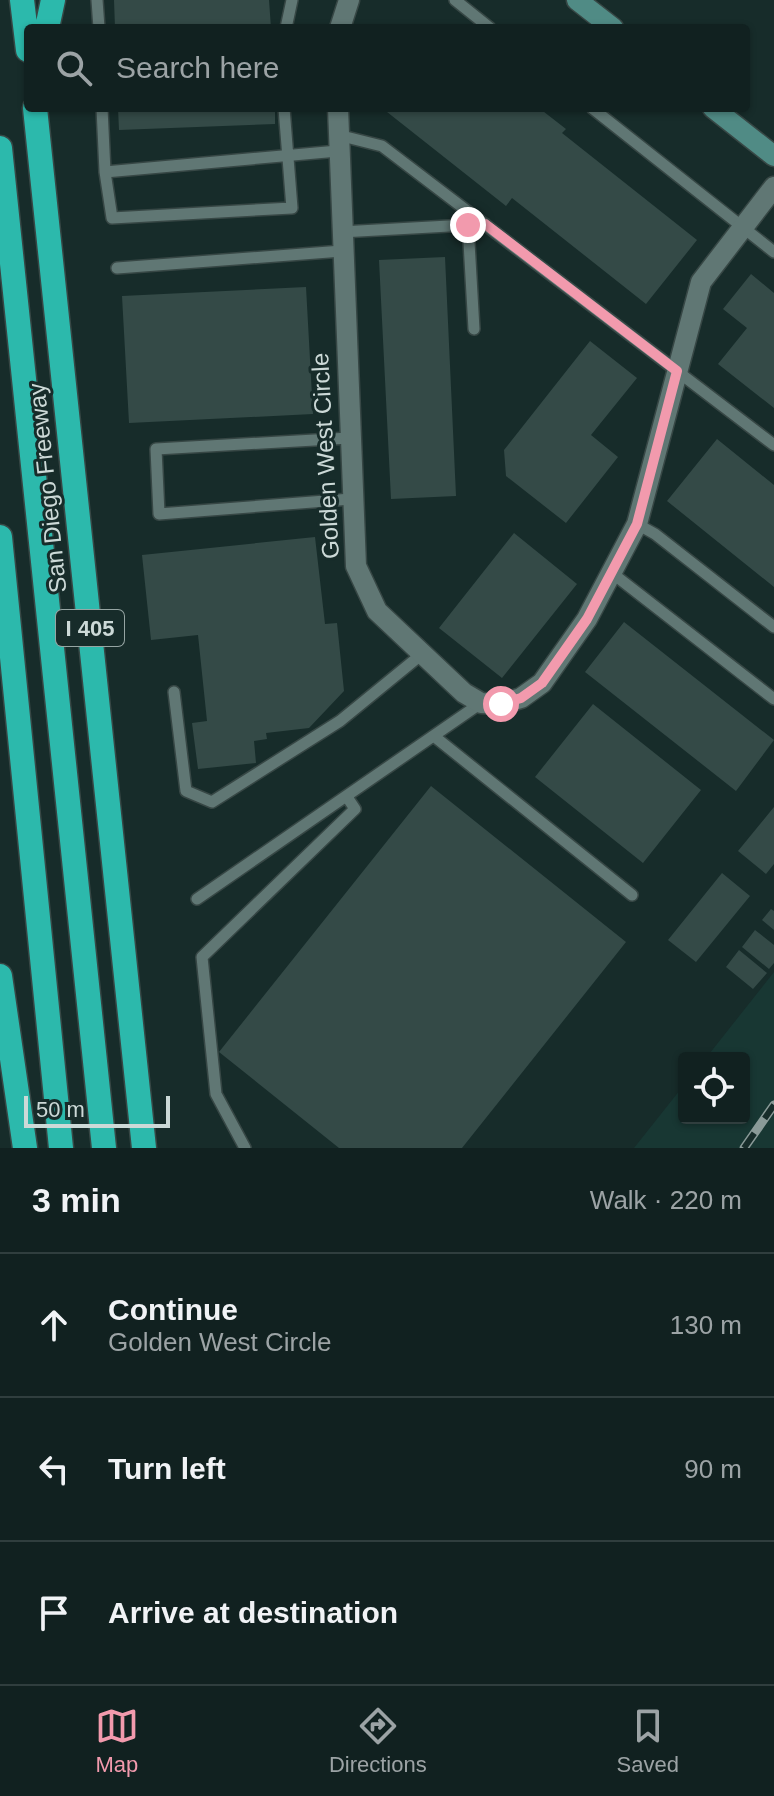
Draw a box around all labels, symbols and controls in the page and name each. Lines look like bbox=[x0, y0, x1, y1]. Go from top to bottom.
search box bbox=[24, 24, 750, 112]
icon: search bbox=[52, 46, 96, 90]
text: Search here bbox=[116, 51, 279, 84]
route end bbox=[450, 207, 486, 243]
street label: Golden West Circle bbox=[306, 352, 344, 560]
street label: San Diego Freeway bbox=[23, 382, 71, 594]
road number: I 405 bbox=[56, 610, 124, 646]
route start bbox=[483, 686, 519, 722]
map controls bbox=[678, 1052, 750, 1124]
button: locate bbox=[678, 1052, 750, 1124]
scale bar bbox=[24, 1092, 170, 1128]
text: 50 m bbox=[36, 1097, 85, 1122]
text: 3 min bbox=[32, 1181, 121, 1219]
text: Walk · 220 m bbox=[590, 1185, 742, 1215]
text: Continue bbox=[108, 1293, 238, 1326]
icon: ahead bbox=[32, 1303, 76, 1347]
text: 130 m bbox=[670, 1310, 742, 1340]
text: Golden West Circle bbox=[108, 1327, 332, 1357]
icon: left bbox=[32, 1447, 76, 1491]
text: Turn left bbox=[108, 1452, 226, 1485]
text: 90 m bbox=[684, 1454, 742, 1484]
icon: arrive bbox=[32, 1591, 76, 1635]
text: Arrive at destination bbox=[108, 1596, 398, 1629]
tab: Map bbox=[95, 1704, 139, 1778]
tab: Directions bbox=[329, 1704, 427, 1778]
tab: Saved bbox=[617, 1704, 679, 1778]

